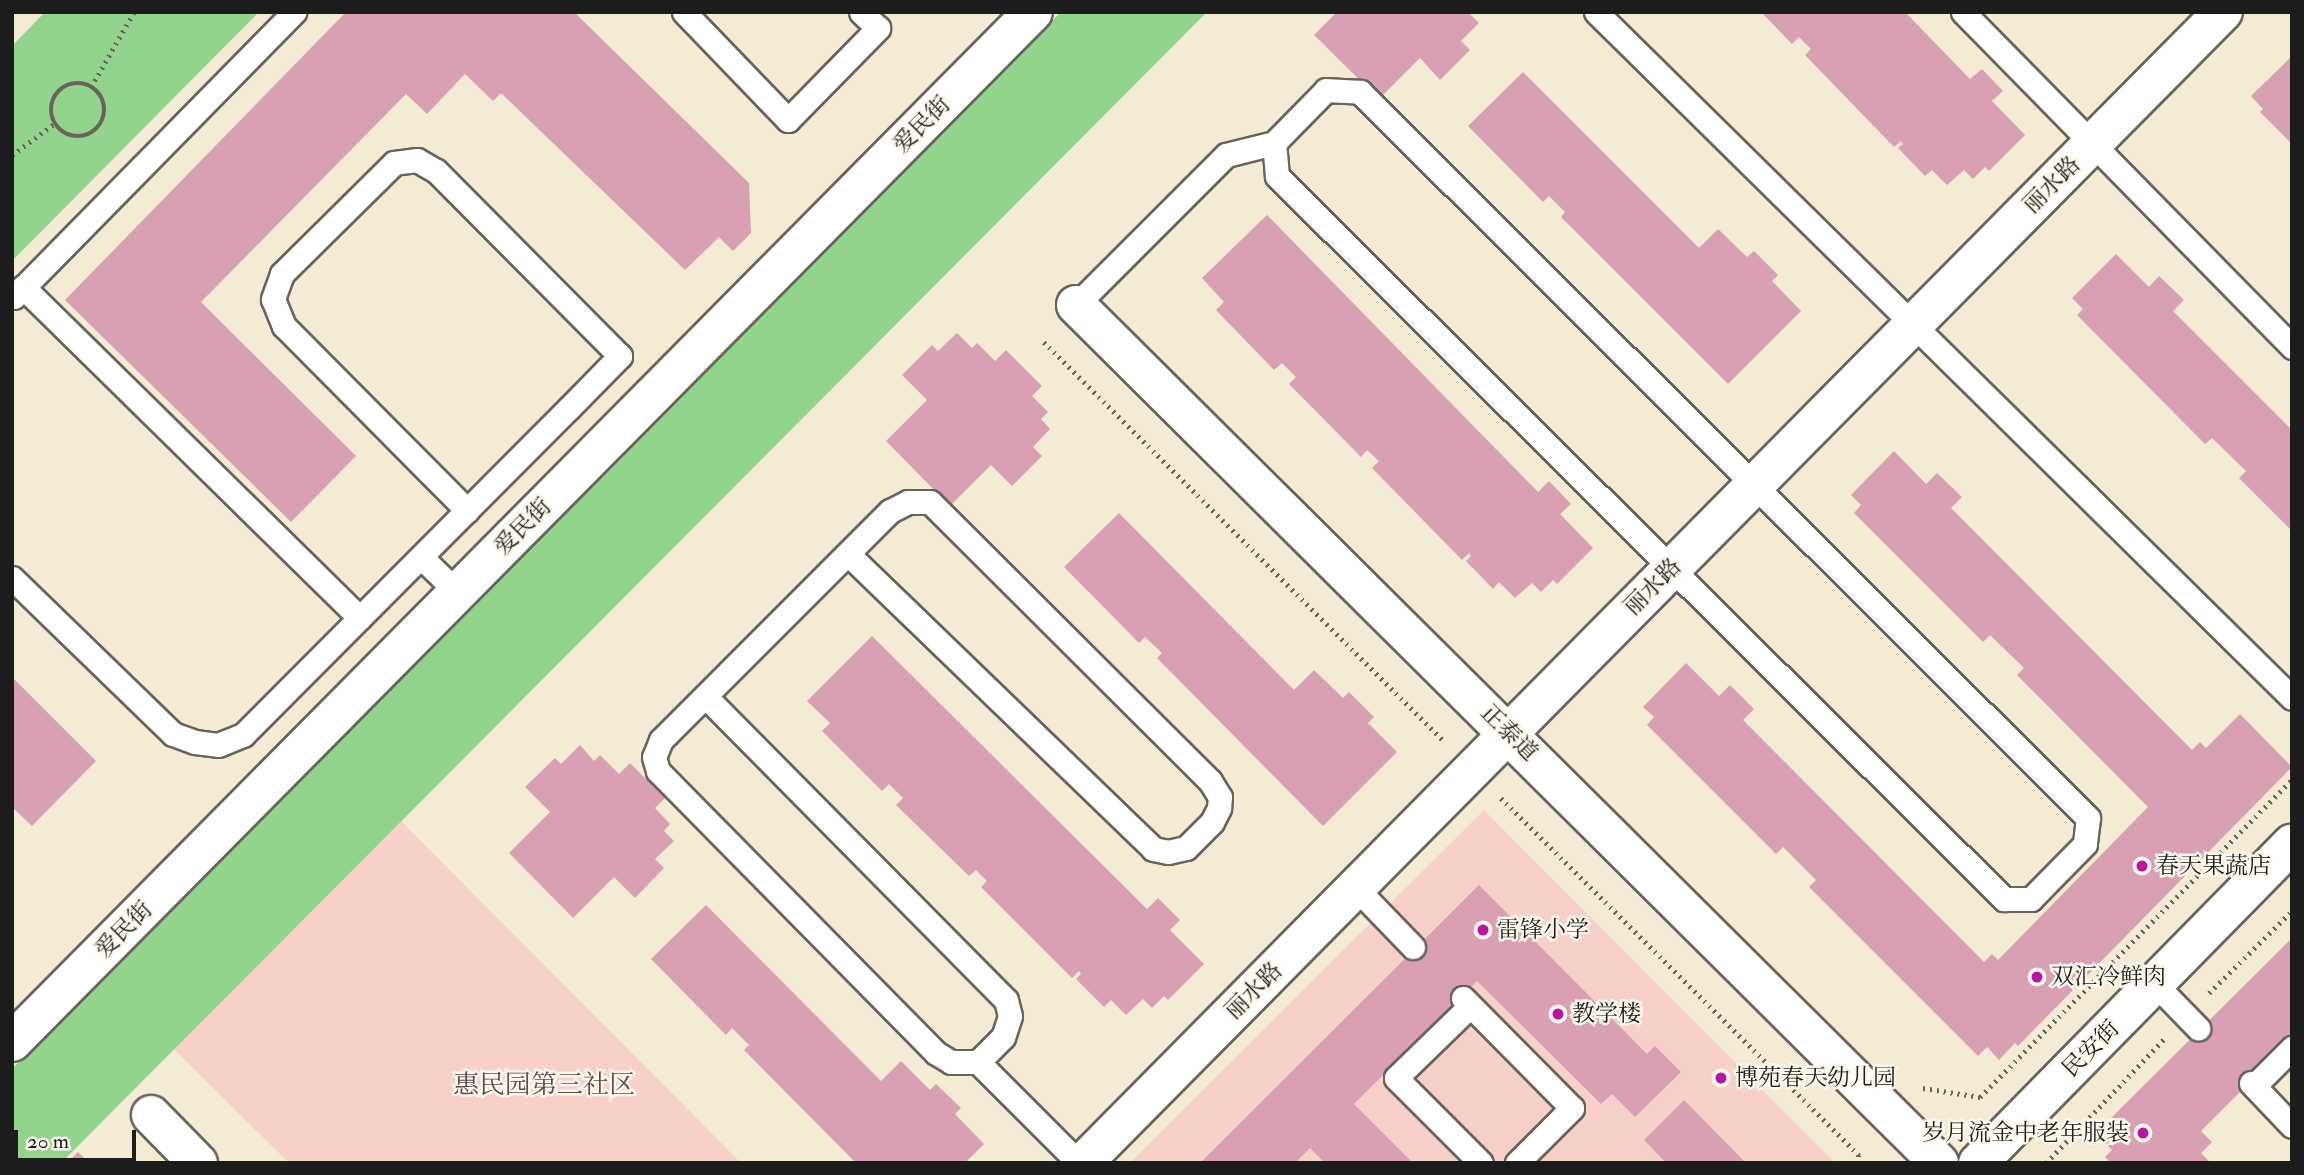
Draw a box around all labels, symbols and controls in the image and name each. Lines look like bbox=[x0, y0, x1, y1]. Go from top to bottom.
street label: 爱民街 bbox=[888, 91, 956, 159]
street label: 丽水路 bbox=[2018, 151, 2086, 219]
street label: 爱民街 bbox=[489, 493, 557, 561]
street label: 丽水路 bbox=[1619, 553, 1687, 621]
street label: 正泰道 bbox=[1475, 699, 1543, 767]
place label: 春天果蔬店 bbox=[2156, 852, 2271, 880]
marker: 春天果蔬店 bbox=[2134, 858, 2150, 874]
street label: 爱民街 bbox=[90, 896, 158, 964]
place label: 雷锋小学 bbox=[1497, 916, 1589, 944]
marker: 雷锋小学 bbox=[1475, 922, 1491, 938]
street label: 丽水路 bbox=[1220, 957, 1288, 1025]
place label: 双汇冷鲜肉 bbox=[2051, 963, 2166, 991]
marker: 双汇冷鲜肉 bbox=[2029, 969, 2045, 985]
place label: 教学楼 bbox=[1572, 1000, 1641, 1028]
marker: 教学楼 bbox=[1550, 1006, 1566, 1022]
street label: 民安街 bbox=[2057, 1015, 2125, 1083]
place label: 博苑春天幼儿园 bbox=[1735, 1064, 1896, 1092]
district label: 惠民园第三社区 bbox=[453, 1070, 635, 1102]
marker: 博苑春天幼儿园 bbox=[1713, 1070, 1729, 1086]
scale bar bbox=[18, 1116, 140, 1160]
place label: 岁月流金中老年服装 bbox=[1922, 1119, 2129, 1147]
marker: 岁月流金中老年服装 bbox=[2135, 1125, 2151, 1141]
text: 20 m bbox=[27, 1128, 69, 1155]

